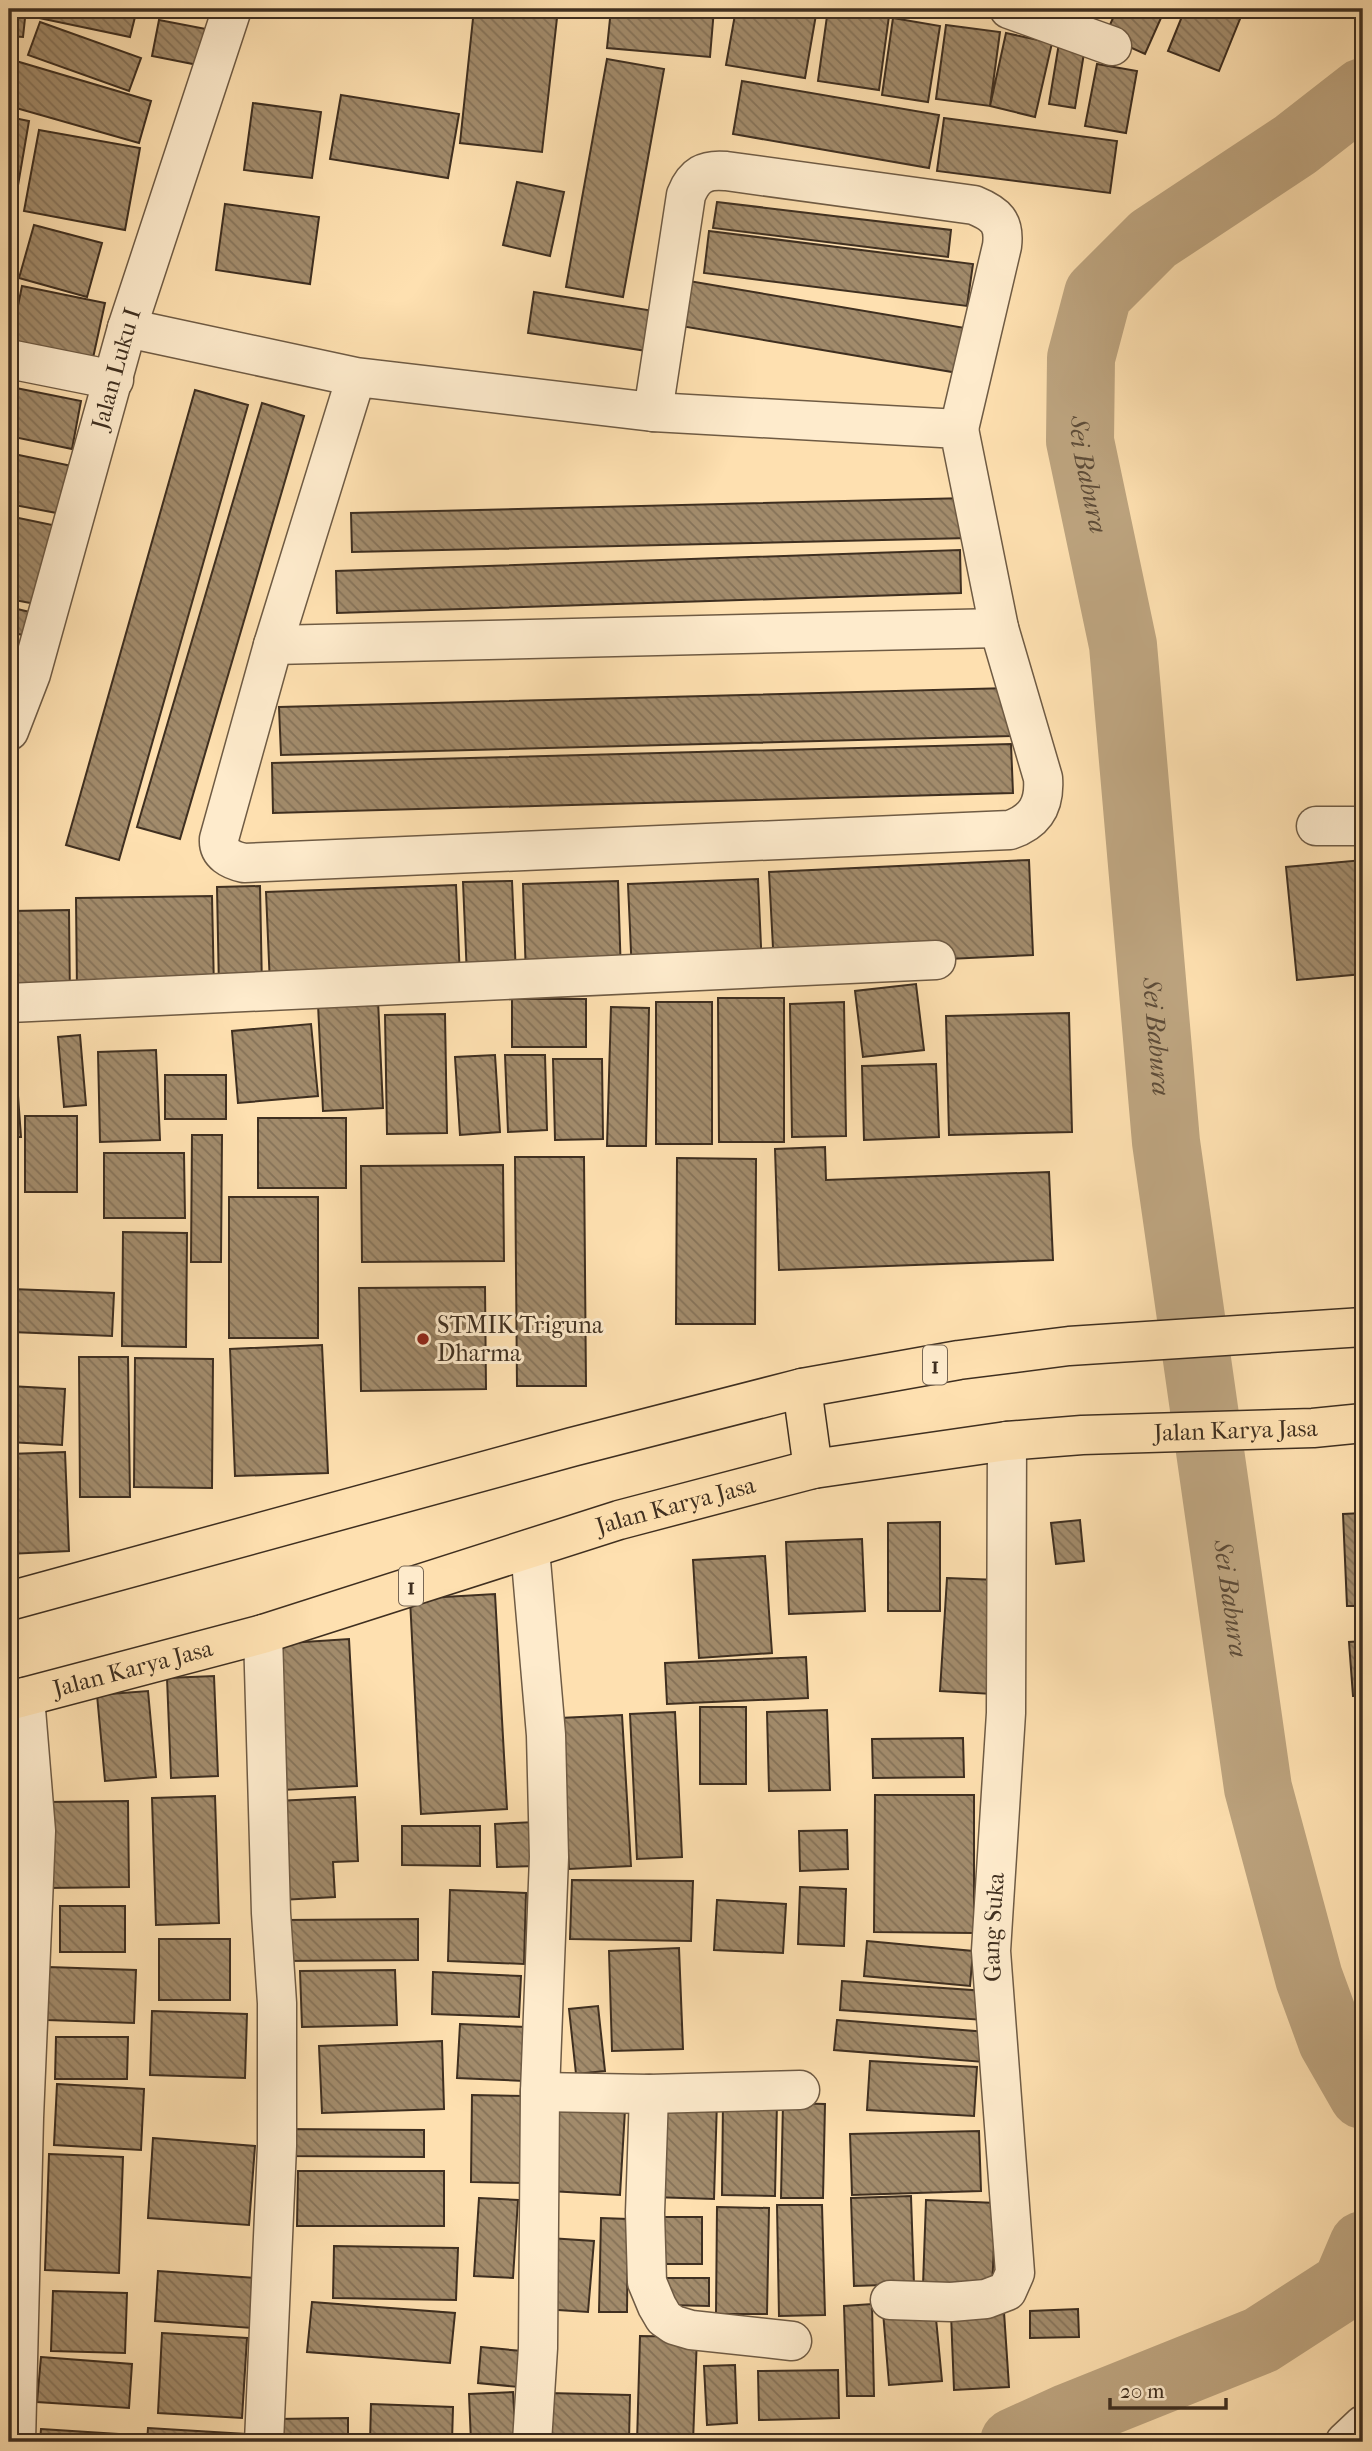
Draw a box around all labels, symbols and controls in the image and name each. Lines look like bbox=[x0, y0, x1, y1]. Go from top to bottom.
street label: Jalan Luku I bbox=[85, 304, 147, 435]
water label: Sei Babura bbox=[1064, 415, 1114, 536]
water label: Sei Babura bbox=[1136, 975, 1177, 1097]
place label: STMIK Triguna Dharma bbox=[437, 1311, 604, 1367]
marker: STMIK Triguna Dharma bbox=[415, 1331, 431, 1347]
road number: 1 bbox=[923, 1346, 947, 1384]
street label: Jalan Karya Jasa bbox=[1151, 1414, 1319, 1447]
street label: Jalan Karya Jasa bbox=[591, 1471, 759, 1541]
water label: Sei Babura bbox=[1207, 1537, 1255, 1659]
road number: 1 bbox=[399, 1567, 423, 1606]
street label: Jalan Karya Jasa bbox=[48, 1634, 216, 1703]
street label: Gang Suka bbox=[977, 1871, 1010, 1983]
scale bar bbox=[1110, 2367, 1225, 2411]
text: 20 m bbox=[1120, 2379, 1165, 2403]

